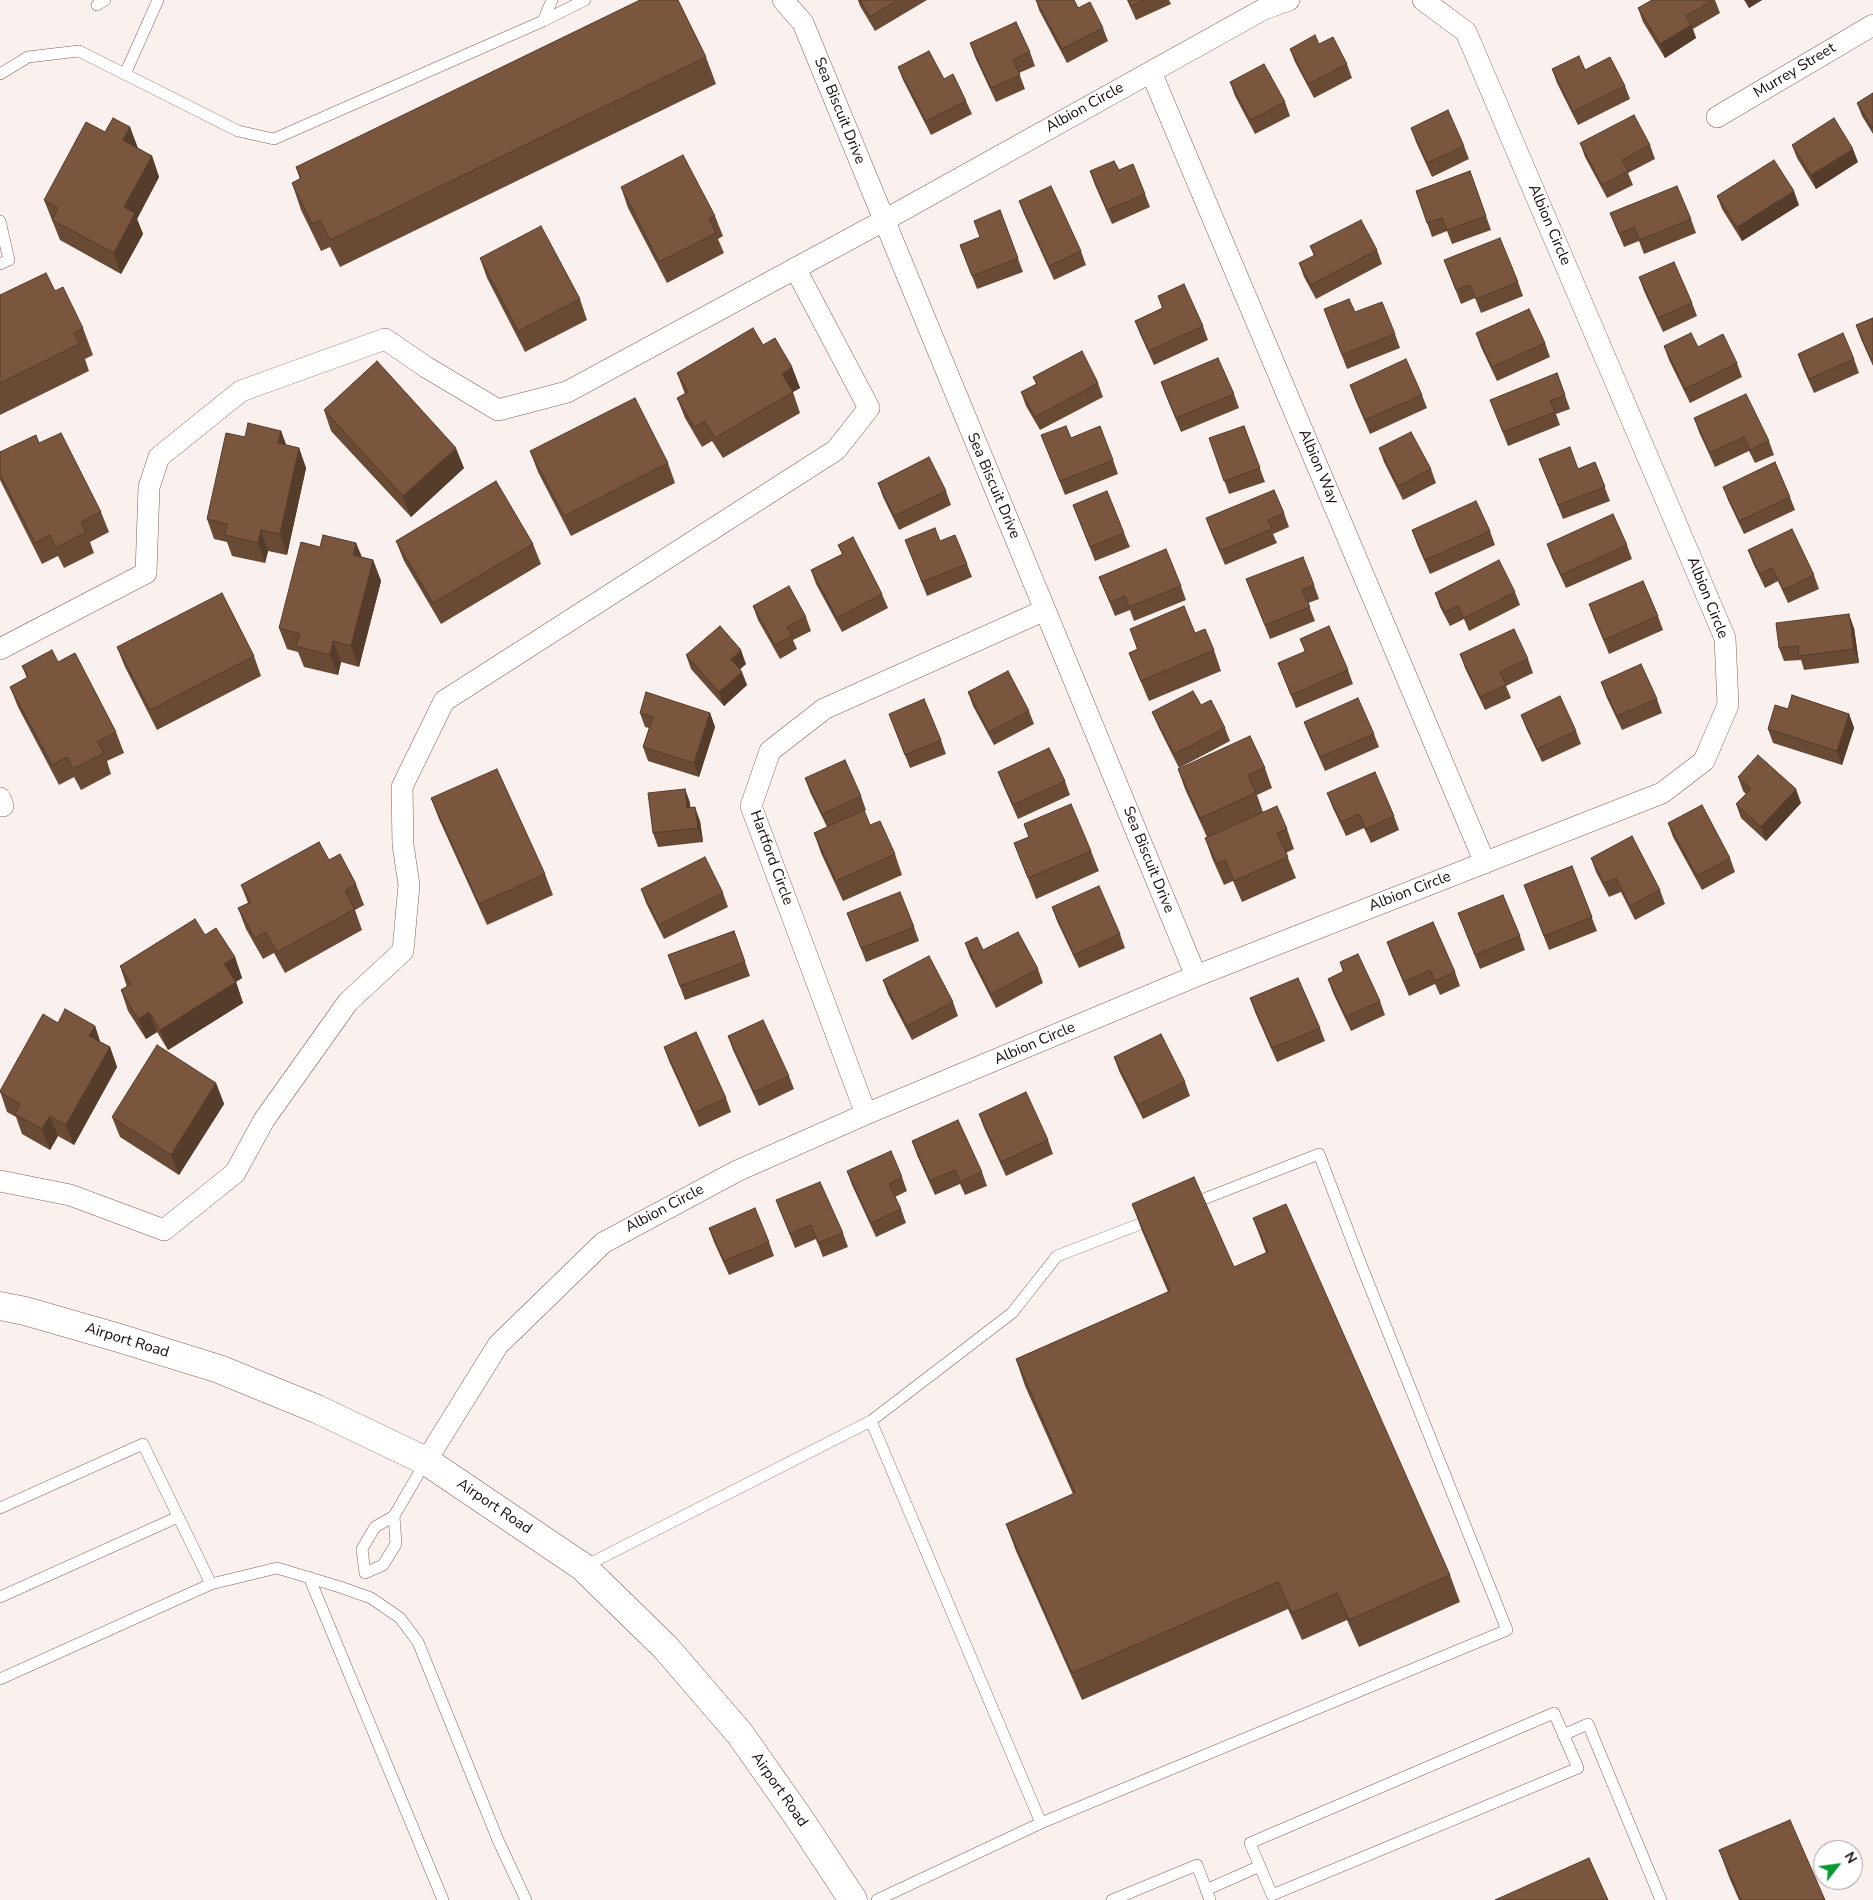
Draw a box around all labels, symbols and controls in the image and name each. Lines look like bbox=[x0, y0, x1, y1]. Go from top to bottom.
street label: Murrey Street bbox=[1751, 40, 1839, 102]
street label: Sea Biscuit Drive bbox=[809, 55, 869, 167]
street label: Albion Circle bbox=[1043, 79, 1127, 137]
street label: Albion Circle bbox=[1524, 182, 1574, 268]
street label: Albion Way bbox=[1294, 427, 1342, 507]
street label: Sea Biscuit Drive bbox=[963, 430, 1023, 542]
street label: Albion Circle bbox=[1682, 555, 1732, 641]
street label: Sea Biscuit Drive bbox=[1118, 804, 1178, 916]
street label: Hartford Circle bbox=[746, 808, 796, 908]
street label: Albion Circle bbox=[1366, 868, 1454, 916]
street label: Albion Circle bbox=[992, 1019, 1078, 1069]
street label: Albion Circle bbox=[623, 1181, 707, 1237]
street label: Airport Road bbox=[83, 1320, 171, 1362]
street label: Airport Road bbox=[453, 1475, 535, 1539]
street label: Airport Road bbox=[747, 1749, 811, 1831]
north arrow bbox=[1813, 1840, 1863, 1890]
text: N bbox=[1840, 1848, 1861, 1867]

